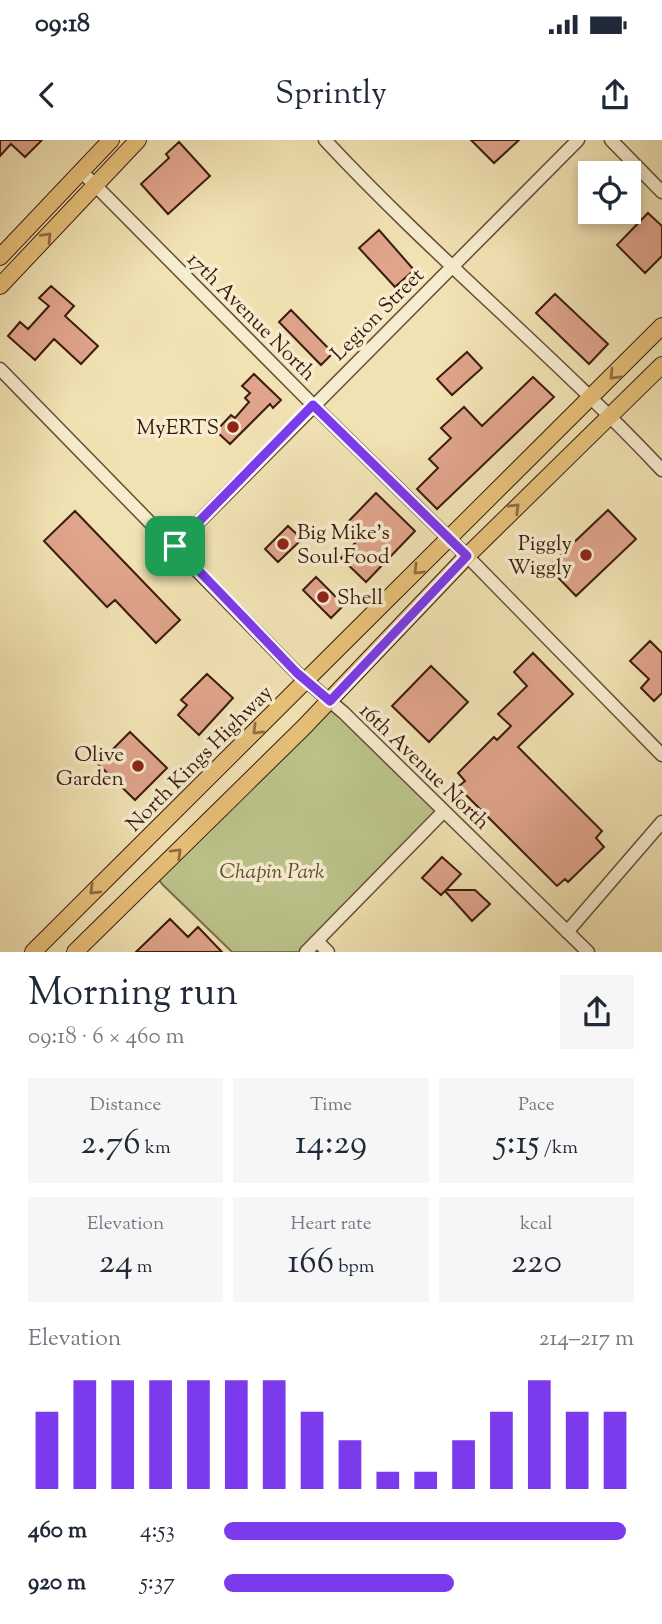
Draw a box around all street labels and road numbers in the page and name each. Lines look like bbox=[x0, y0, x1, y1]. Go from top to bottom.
street label: 17th Avenue North bbox=[179, 246, 322, 389]
street label: Legion Street bbox=[325, 262, 432, 369]
street label: North Kings Highway bbox=[120, 679, 281, 840]
street label: 16th Avenue North bbox=[352, 697, 496, 838]

